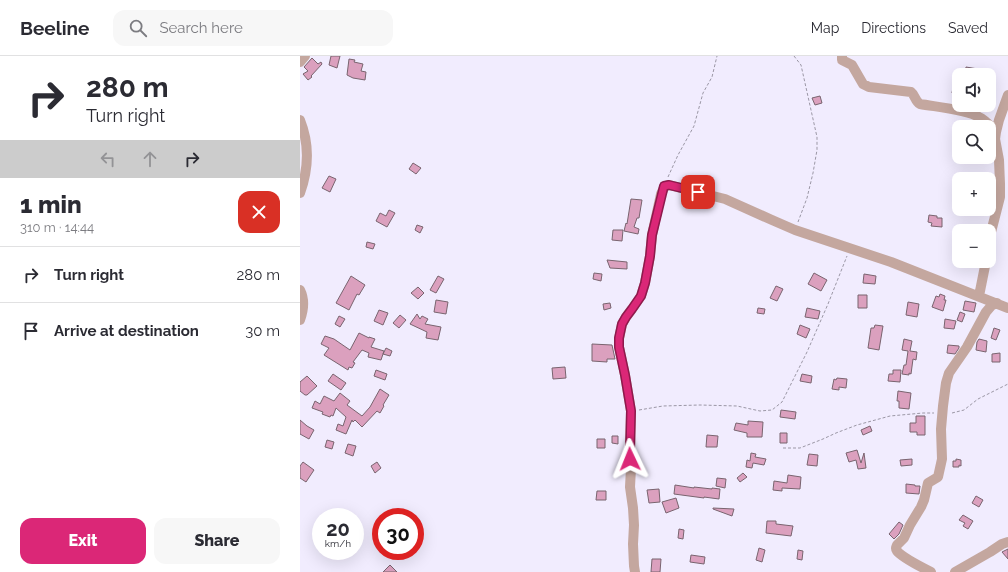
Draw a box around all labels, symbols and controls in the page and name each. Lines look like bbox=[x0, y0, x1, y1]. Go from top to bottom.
search box bbox=[113, 10, 393, 46]
text: Beeline bbox=[20, 17, 89, 39]
icon: search bbox=[127, 17, 149, 39]
text: Search here bbox=[159, 19, 243, 37]
text: Map bbox=[811, 20, 839, 36]
text: Directions bbox=[861, 20, 926, 36]
text: Saved bbox=[948, 20, 988, 36]
map controls bbox=[952, 68, 996, 268]
button: sound bbox=[952, 68, 996, 112]
text: 280 m bbox=[86, 71, 169, 104]
icon: right bbox=[20, 72, 72, 124]
text: Turn right bbox=[86, 105, 165, 126]
button: search bbox=[952, 120, 996, 164]
icon: left bbox=[97, 148, 119, 170]
icon: ahead bbox=[139, 148, 161, 170]
icon: right bbox=[181, 148, 203, 170]
button: + bbox=[952, 172, 996, 216]
pin bbox=[681, 175, 715, 209]
icon: arrive bbox=[687, 181, 709, 203]
text: 1 min bbox=[20, 190, 82, 219]
button: close bbox=[238, 191, 280, 233]
text: 310 m · 14:44 bbox=[20, 220, 94, 235]
button: − bbox=[952, 224, 996, 268]
icon: right bbox=[20, 264, 42, 286]
text: Turn right bbox=[54, 266, 124, 284]
text: 280 m bbox=[236, 266, 280, 284]
icon: arrive bbox=[20, 320, 42, 342]
text: Arrive at destination bbox=[54, 322, 199, 340]
text: 30 m bbox=[245, 322, 280, 340]
position arrow bbox=[609, 438, 651, 480]
speed limit sign: 30 bbox=[372, 508, 424, 560]
text: 20 bbox=[326, 517, 350, 541]
button: Exit bbox=[20, 518, 146, 564]
button: Share bbox=[154, 518, 280, 564]
text: km/h bbox=[325, 538, 351, 549]

